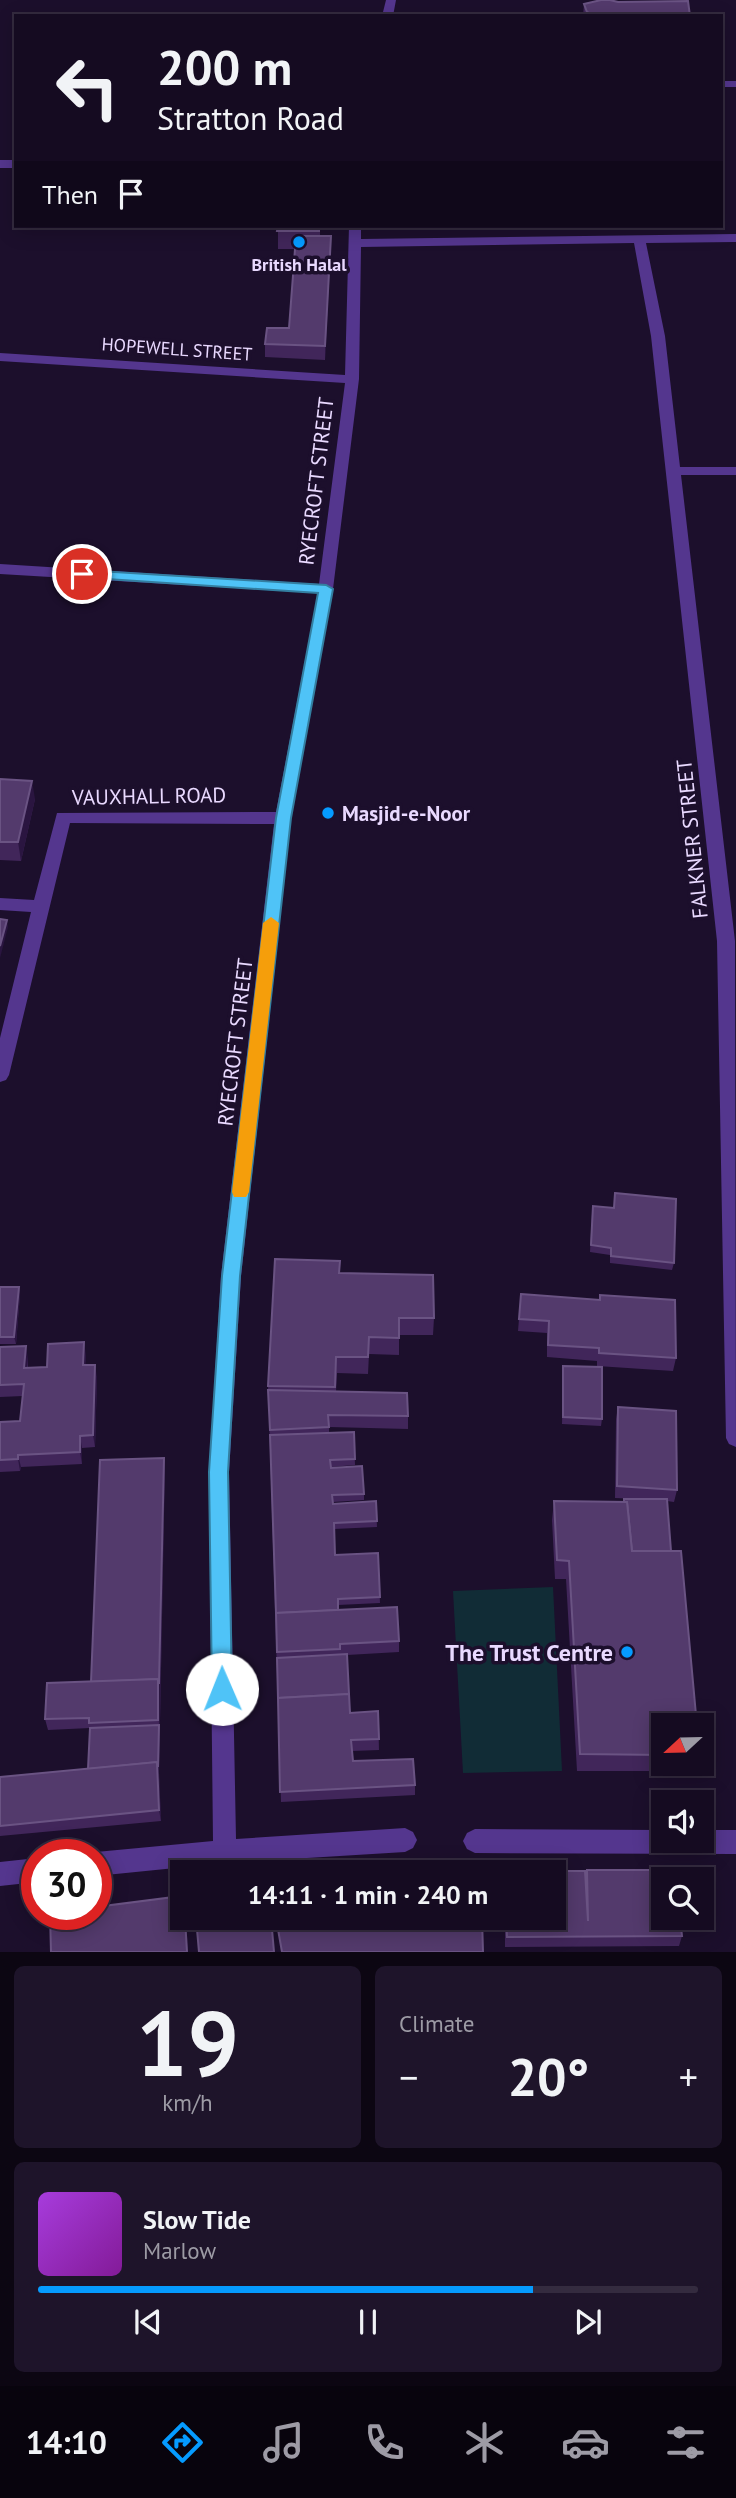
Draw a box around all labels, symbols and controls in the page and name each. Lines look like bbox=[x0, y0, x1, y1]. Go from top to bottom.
text: 200 m bbox=[157, 35, 292, 99]
icon: left bbox=[42, 42, 133, 133]
text: Stratton Road bbox=[157, 97, 344, 139]
icon: arrive bbox=[112, 175, 150, 213]
text: Then bbox=[42, 178, 98, 211]
marker: British Halal bbox=[291, 234, 307, 250]
place label: British Halal bbox=[251, 253, 347, 276]
street label: HOPEWELL STREET bbox=[101, 332, 253, 366]
street label: RYECROFT STREET bbox=[292, 395, 340, 566]
pin bbox=[52, 544, 112, 604]
icon: arrive bbox=[63, 555, 101, 593]
street label: FALKNER STREET bbox=[670, 758, 714, 920]
street label: VAUXHALL ROAD bbox=[71, 781, 226, 811]
place label: Masjid-e-Noor bbox=[342, 800, 471, 827]
marker: Masjid-e-Noor bbox=[320, 805, 336, 821]
street label: RYECROFT STREET bbox=[211, 956, 259, 1127]
place label: The Trust Centre bbox=[445, 1637, 613, 1668]
marker: The Trust Centre bbox=[619, 1644, 635, 1660]
position arrow bbox=[185, 1652, 259, 1726]
north arrow bbox=[651, 1713, 714, 1776]
map controls bbox=[651, 1713, 714, 1930]
button: sound bbox=[651, 1790, 714, 1853]
speed limit sign: 30 bbox=[21, 1839, 112, 1930]
button: search bbox=[651, 1867, 714, 1930]
text: 14:11 · 1 min · 240 m bbox=[248, 1878, 488, 1911]
text: 19 bbox=[136, 1983, 239, 2101]
text: Climate bbox=[399, 2009, 474, 2038]
text: 20° bbox=[508, 2043, 589, 2110]
text: − bbox=[399, 2052, 418, 2101]
text: + bbox=[679, 2052, 698, 2101]
text: km/h bbox=[162, 2088, 213, 2117]
text: Slow Tide bbox=[143, 2203, 251, 2236]
text: Marlow bbox=[143, 2236, 216, 2265]
icon: previous bbox=[129, 2303, 167, 2341]
icon: pause bbox=[349, 2303, 387, 2341]
icon: next bbox=[569, 2303, 607, 2341]
icon: directions bbox=[158, 2418, 207, 2467]
icon: music bbox=[259, 2418, 308, 2467]
icon: phone bbox=[360, 2418, 409, 2467]
icon: climate bbox=[460, 2418, 509, 2467]
icon: car bbox=[561, 2418, 610, 2467]
icon: filters bbox=[661, 2418, 710, 2467]
text: 14:10 bbox=[26, 2421, 107, 2463]

